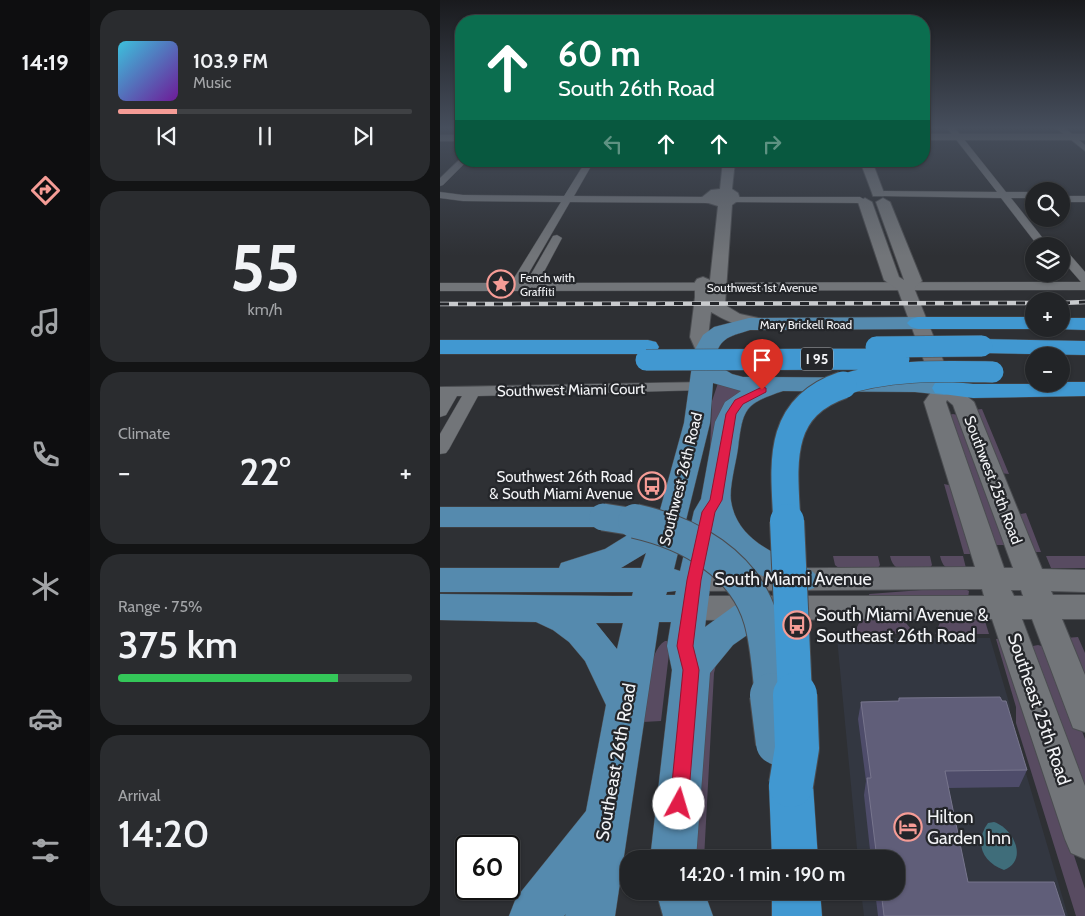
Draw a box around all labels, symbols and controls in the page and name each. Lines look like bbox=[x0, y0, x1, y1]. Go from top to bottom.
text: 60 m bbox=[558, 32, 641, 75]
icon: ahead bbox=[475, 35, 540, 100]
text: 14:19 bbox=[21, 49, 69, 76]
text: 103.9 FM bbox=[193, 50, 268, 73]
text: Music bbox=[193, 73, 231, 92]
text: South 26th Road bbox=[558, 75, 715, 102]
icon: previous bbox=[153, 122, 181, 150]
icon: pause bbox=[251, 122, 279, 150]
icon: next bbox=[349, 122, 377, 150]
icon: left bbox=[599, 130, 627, 158]
icon: ahead bbox=[652, 130, 680, 158]
icon: ahead bbox=[705, 130, 733, 158]
icon: right bbox=[758, 130, 786, 158]
icon: directions bbox=[28, 173, 63, 208]
map controls bbox=[1025, 182, 1070, 392]
button: search bbox=[1025, 182, 1070, 227]
text: 55 bbox=[230, 228, 300, 307]
button: layers bbox=[1025, 237, 1070, 282]
place icon: Fench with Graffiti bbox=[486, 269, 516, 299]
place label: Fench with Graffiti bbox=[520, 270, 575, 299]
street label: Southwest 1st Avenue bbox=[707, 280, 817, 295]
button: + bbox=[1025, 292, 1070, 337]
text: km/h bbox=[247, 300, 283, 319]
icon: music bbox=[28, 305, 63, 340]
street label: Mary Brickell Road bbox=[760, 317, 852, 332]
pin bbox=[741, 339, 783, 390]
icon: arrive bbox=[748, 346, 776, 374]
button: − bbox=[1025, 347, 1070, 392]
road number: I 95 bbox=[801, 348, 833, 370]
street label: Southwest Miami Court bbox=[497, 380, 645, 400]
street label: Southwest 26th Road bbox=[656, 411, 706, 547]
street label: Southwest 25th Road bbox=[960, 413, 1026, 547]
text: Climate bbox=[118, 424, 170, 443]
icon: phone bbox=[28, 437, 63, 472]
text: 22° bbox=[239, 448, 291, 495]
text: − bbox=[118, 455, 130, 489]
text: + bbox=[400, 455, 412, 489]
place label: Southwest 26th Road & South Miami Avenue bbox=[489, 468, 633, 503]
bus stop icon: Southwest 26th Road & South Miami Avenue bbox=[637, 471, 667, 501]
street label: South Miami Avenue bbox=[714, 568, 872, 590]
icon: climate bbox=[28, 569, 63, 604]
text: Range · 75% bbox=[118, 597, 202, 616]
place label: South Miami Avenue & Southeast 26th Road bbox=[816, 604, 988, 647]
bus stop icon: South Miami Avenue & Southeast 26th Road bbox=[782, 610, 812, 640]
text: 375 km bbox=[118, 621, 238, 668]
street label: Southeast 25th Road bbox=[1003, 630, 1075, 788]
street label: Southeast 26th Road bbox=[591, 681, 641, 843]
icon: car bbox=[28, 701, 63, 736]
position arrow bbox=[652, 777, 704, 829]
text: Arrival bbox=[118, 786, 161, 805]
place label: Hilton Garden Inn bbox=[927, 806, 1011, 849]
text: 14:20 bbox=[118, 810, 209, 857]
hotel icon: Hilton Garden Inn bbox=[893, 812, 923, 842]
icon: filters bbox=[28, 833, 63, 868]
speed limit sign: 60 bbox=[455, 835, 520, 900]
text: 14:20 · 1 min · 190 m bbox=[680, 863, 845, 886]

